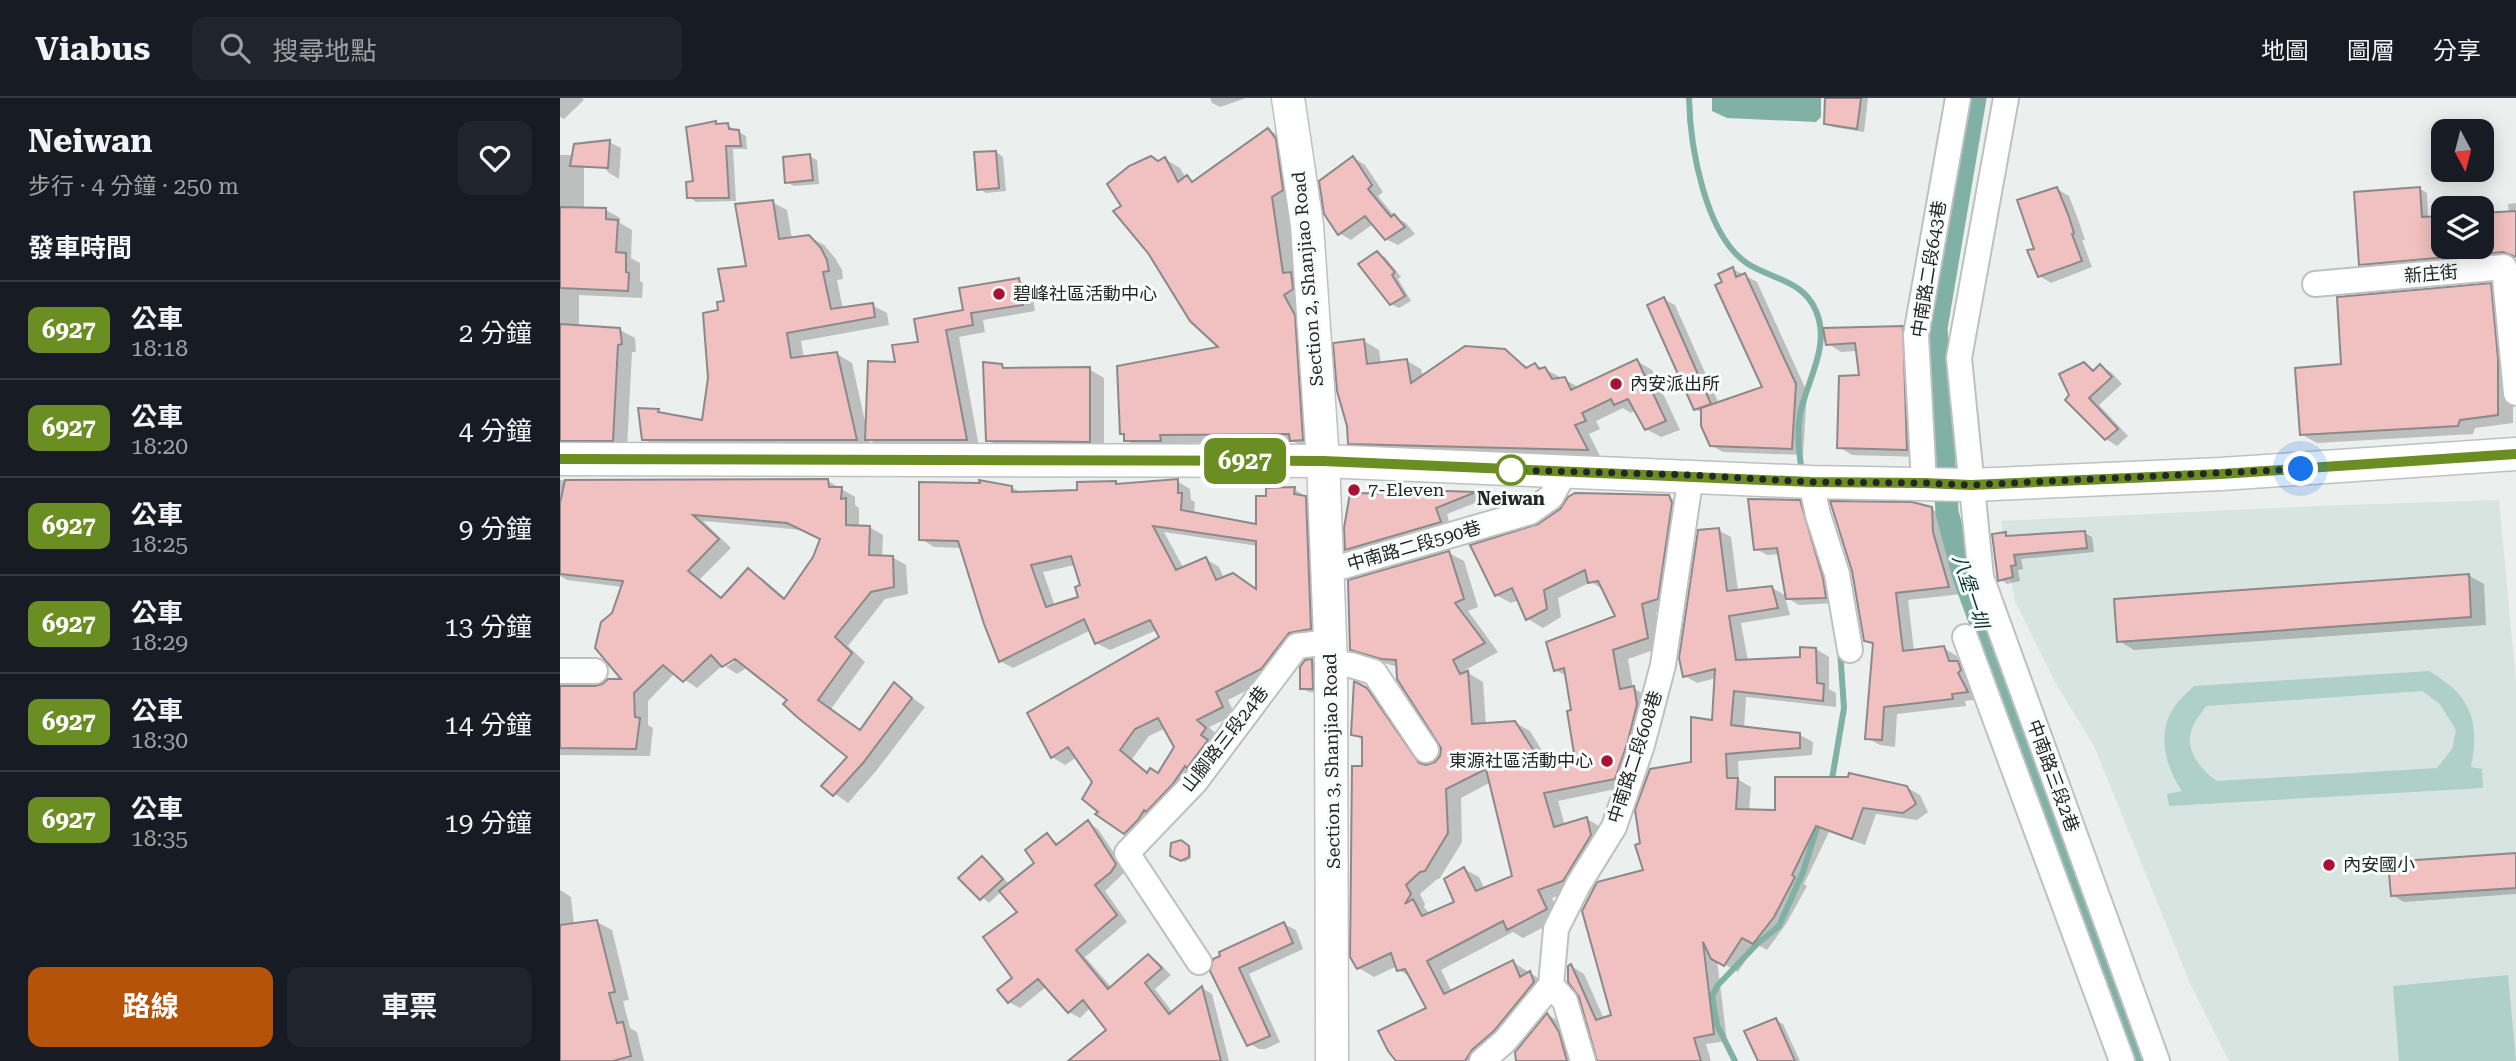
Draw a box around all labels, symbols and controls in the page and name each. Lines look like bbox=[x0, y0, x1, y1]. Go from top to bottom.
search box bbox=[192, 17, 682, 80]
text: Viabus bbox=[35, 29, 150, 68]
icon: search bbox=[216, 29, 254, 67]
text: 搜尋地點 bbox=[272, 36, 376, 66]
text: 地圖 bbox=[2261, 37, 2309, 65]
text: 圖層 bbox=[2347, 37, 2395, 65]
text: 分享 bbox=[2433, 37, 2481, 65]
north arrow bbox=[2431, 119, 2494, 182]
map controls bbox=[2431, 119, 2494, 259]
text: Neiwan bbox=[28, 121, 152, 160]
button: heart bbox=[458, 121, 532, 195]
street label: Section 2, Shanjiao Road bbox=[1288, 170, 1327, 387]
text: 步行 · 4 分鐘 · 250 m bbox=[28, 173, 239, 200]
button: layers bbox=[2431, 196, 2494, 259]
street label: 中南路二段643巷 bbox=[1907, 199, 1950, 339]
text: 發車時間 bbox=[28, 233, 132, 263]
street label: 新庄街 bbox=[2403, 261, 2459, 286]
place label: 碧峰社區活動中心 bbox=[1013, 283, 1157, 304]
marker: 碧峰社區活動中心 bbox=[991, 286, 1007, 302]
text: 公車 bbox=[131, 304, 183, 334]
text: 6927 bbox=[42, 316, 96, 344]
text: 2 分鐘 bbox=[459, 318, 532, 348]
text: 18:18 bbox=[131, 335, 188, 362]
place label: 內安派出所 bbox=[1630, 373, 1720, 394]
marker: 內安派出所 bbox=[1608, 376, 1624, 392]
text: 公車 bbox=[131, 402, 183, 432]
text: 6927 bbox=[42, 414, 96, 442]
text: 4 分鐘 bbox=[459, 416, 532, 446]
text: 18:20 bbox=[131, 433, 188, 460]
line badge: 6927 bbox=[1196, 438, 1294, 484]
text: 6927 bbox=[1218, 447, 1272, 475]
your location bbox=[2283, 451, 2318, 486]
marker: Neiwan bbox=[1496, 455, 1526, 485]
place label: 7-Eleven bbox=[1368, 479, 1445, 500]
marker: 7-Eleven bbox=[1346, 482, 1362, 498]
place label: Neiwan bbox=[1477, 488, 1545, 509]
text: 公車 bbox=[131, 500, 183, 530]
text: 6927 bbox=[42, 512, 96, 540]
text: 9 分鐘 bbox=[459, 514, 532, 544]
street label: 中南路二段590巷 bbox=[1345, 516, 1483, 575]
text: 18:25 bbox=[131, 531, 188, 558]
water label: 八堡一圳 bbox=[1948, 551, 1994, 634]
text: 公車 bbox=[131, 598, 183, 628]
text: 6927 bbox=[42, 610, 96, 638]
text: 13 分鐘 bbox=[444, 612, 532, 642]
text: 18:29 bbox=[131, 629, 188, 656]
street label: Section 3, Shanjiao Road bbox=[1319, 653, 1344, 869]
street label: 山腳路三段24巷 bbox=[1177, 682, 1272, 796]
street label: 中南路二段608巷 bbox=[1603, 688, 1666, 826]
text: 公車 bbox=[131, 696, 183, 726]
text: 6927 bbox=[42, 708, 96, 736]
text: 14 分鐘 bbox=[444, 710, 532, 740]
street label: 中南路三段2巷 bbox=[2023, 717, 2084, 835]
text: 18:30 bbox=[131, 727, 188, 754]
place label: 東源社區活動中心 bbox=[1449, 750, 1593, 771]
marker: 東源社區活動中心 bbox=[1599, 753, 1615, 769]
text: 公車 bbox=[131, 794, 183, 824]
text: 6927 bbox=[42, 806, 96, 834]
text: 19 分鐘 bbox=[444, 808, 532, 838]
text: 18:35 bbox=[131, 825, 188, 852]
place label: 內安國小 bbox=[2343, 854, 2415, 875]
marker: 內安國小 bbox=[2321, 857, 2337, 873]
button: 路線 bbox=[28, 967, 273, 1047]
button: 車票 bbox=[287, 967, 532, 1047]

